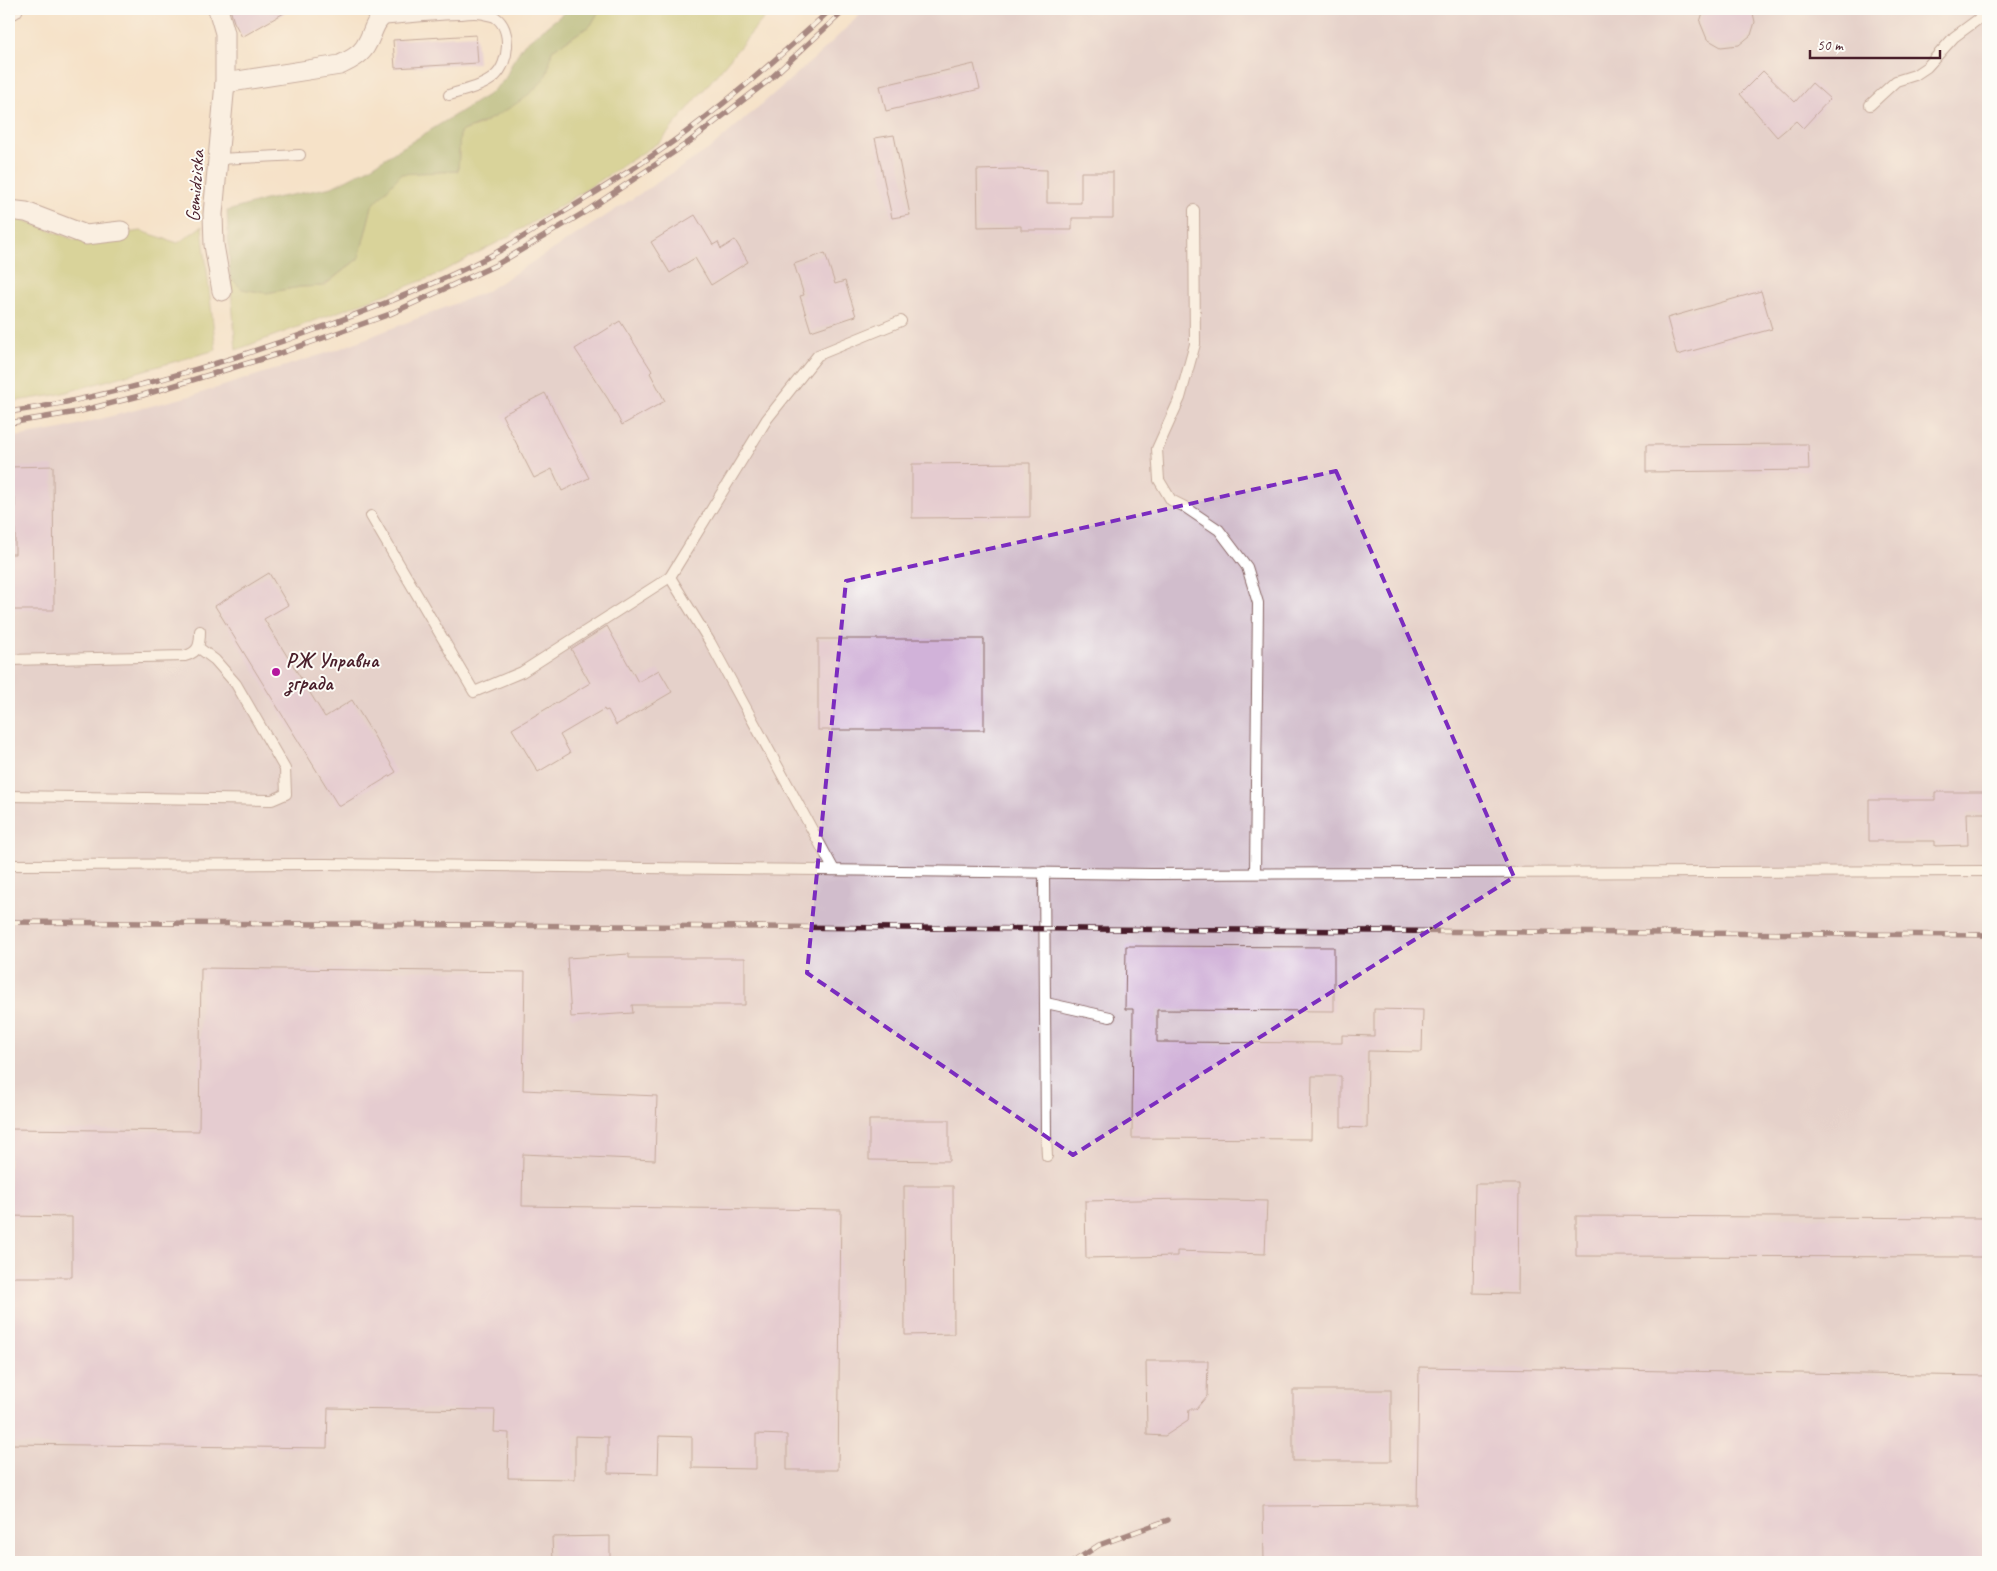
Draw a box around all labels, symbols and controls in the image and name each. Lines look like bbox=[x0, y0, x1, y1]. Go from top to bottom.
scale bar bbox=[1810, 28, 1940, 60]
text: 50 m bbox=[1817, 36, 1844, 55]
street label: Gemidziska bbox=[180, 148, 210, 223]
place label: РЖ Управна зграда bbox=[284, 648, 380, 697]
marker: РЖ Управна зграда bbox=[270, 666, 282, 678]

